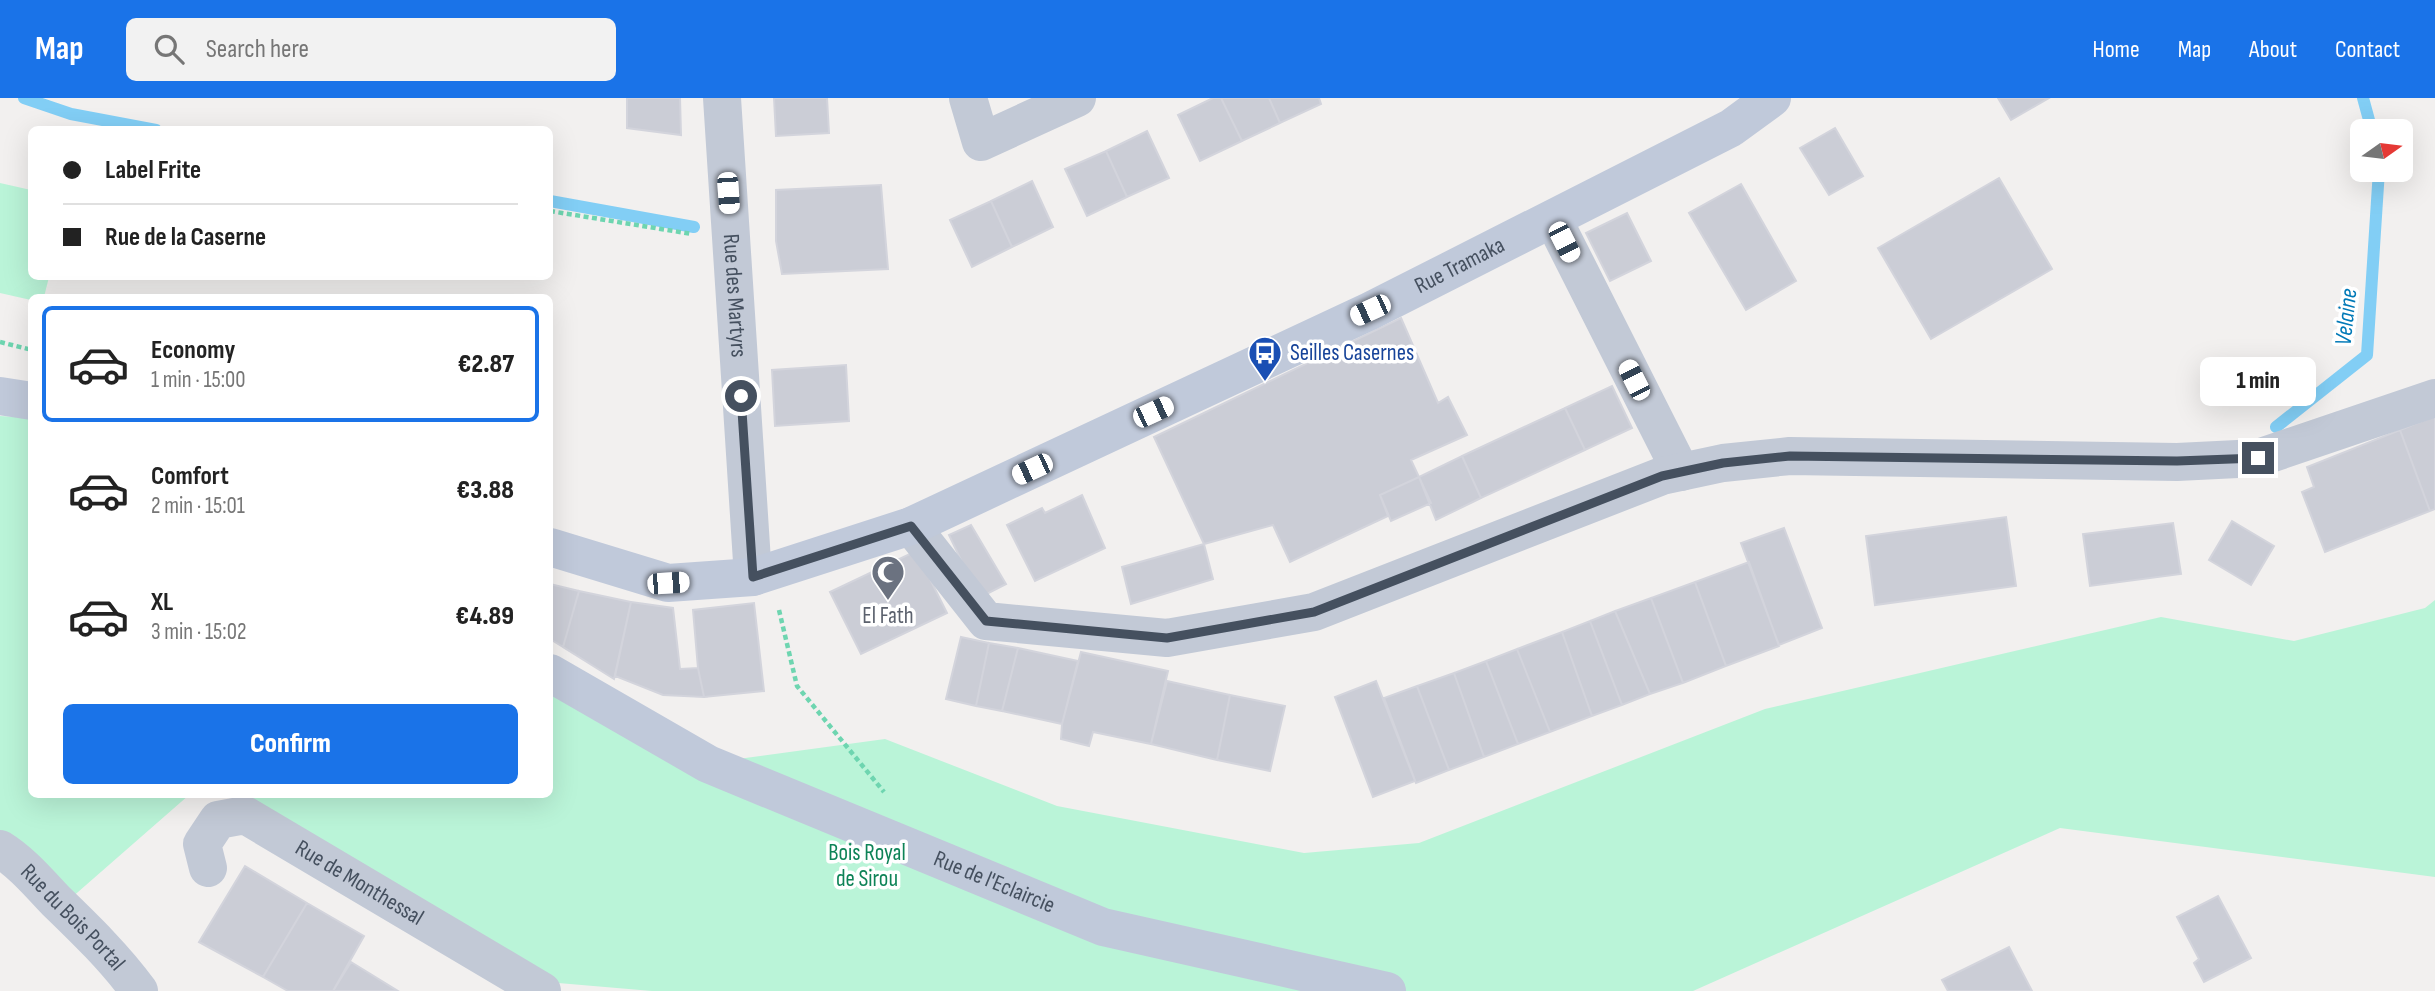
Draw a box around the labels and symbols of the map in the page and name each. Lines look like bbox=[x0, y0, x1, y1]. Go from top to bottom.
north arrow bbox=[2350, 119, 2413, 182]
car bbox=[717, 171, 740, 215]
car bbox=[1546, 219, 1583, 265]
street label: Rue Tramaka bbox=[1410, 231, 1509, 300]
street label: Rue des Martyrs bbox=[717, 233, 753, 358]
water label: Velaine bbox=[2329, 287, 2363, 347]
car bbox=[1347, 292, 1394, 328]
bus stop icon: Seilles Casernes bbox=[1246, 334, 1284, 383]
place label: Seilles Casernes bbox=[1290, 339, 1414, 367]
callout: 1 min bbox=[2200, 356, 2316, 406]
car bbox=[1616, 357, 1653, 403]
route start bbox=[725, 380, 757, 412]
car bbox=[1130, 394, 1177, 430]
route end bbox=[2242, 442, 2274, 474]
car bbox=[1009, 451, 1056, 487]
mosque icon: El Fath bbox=[869, 553, 907, 602]
car bbox=[647, 571, 690, 595]
place label: El Fath bbox=[862, 602, 914, 630]
street label: Rue de Monthessal bbox=[290, 834, 429, 932]
park label: Bois Royal de Sirou bbox=[828, 839, 906, 893]
street label: Rue de l'Eclaircie bbox=[929, 845, 1059, 920]
street label: Rue du Bois Portal bbox=[14, 858, 131, 977]

